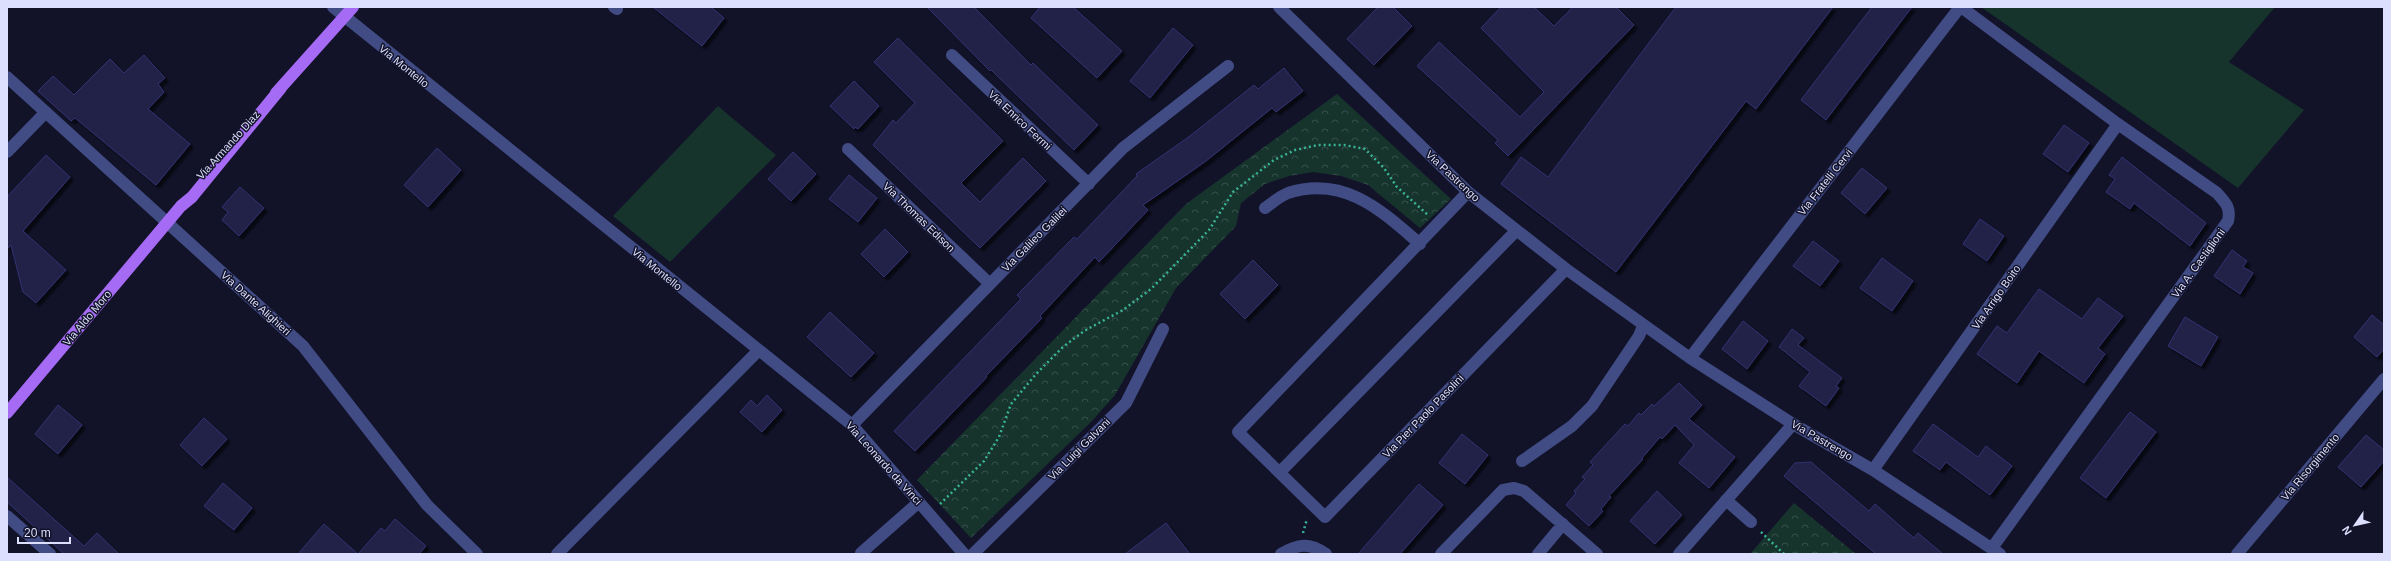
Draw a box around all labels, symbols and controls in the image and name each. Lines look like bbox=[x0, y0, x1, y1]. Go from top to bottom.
street label: Via Montello bbox=[377, 42, 431, 90]
street label: Via Enrico Fermi bbox=[986, 88, 1054, 152]
street label: Via Armando Diaz bbox=[194, 108, 262, 182]
street label: Via Fratelli Cervi bbox=[1795, 147, 1855, 217]
street label: Via Pastrengo bbox=[1424, 148, 1482, 204]
street label: Via Thomas Edison bbox=[881, 180, 957, 254]
street label: Via Galileo Galilei bbox=[999, 204, 1069, 274]
street label: Via A. Castiglioni bbox=[2169, 226, 2227, 300]
street label: Via Montello bbox=[630, 245, 684, 293]
street label: Via Arrigo Boito bbox=[1969, 263, 2023, 331]
street label: Via Dante Alighieri bbox=[219, 269, 293, 337]
street label: Via Aldo Moro bbox=[60, 288, 114, 348]
street label: Via Pier Paolo Pasolini bbox=[1380, 372, 1466, 460]
street label: Via Luigi Galvani bbox=[1046, 416, 1112, 482]
street label: Via Pastrengo bbox=[1789, 418, 1855, 462]
street label: Via Leonardo da Vinci bbox=[844, 419, 924, 507]
street label: Via Risorgimento bbox=[2279, 431, 2341, 503]
north arrow bbox=[2335, 505, 2375, 545]
scale bar bbox=[18, 519, 70, 545]
text: N bbox=[2339, 524, 2354, 537]
text: 20 m bbox=[24, 526, 51, 540]

